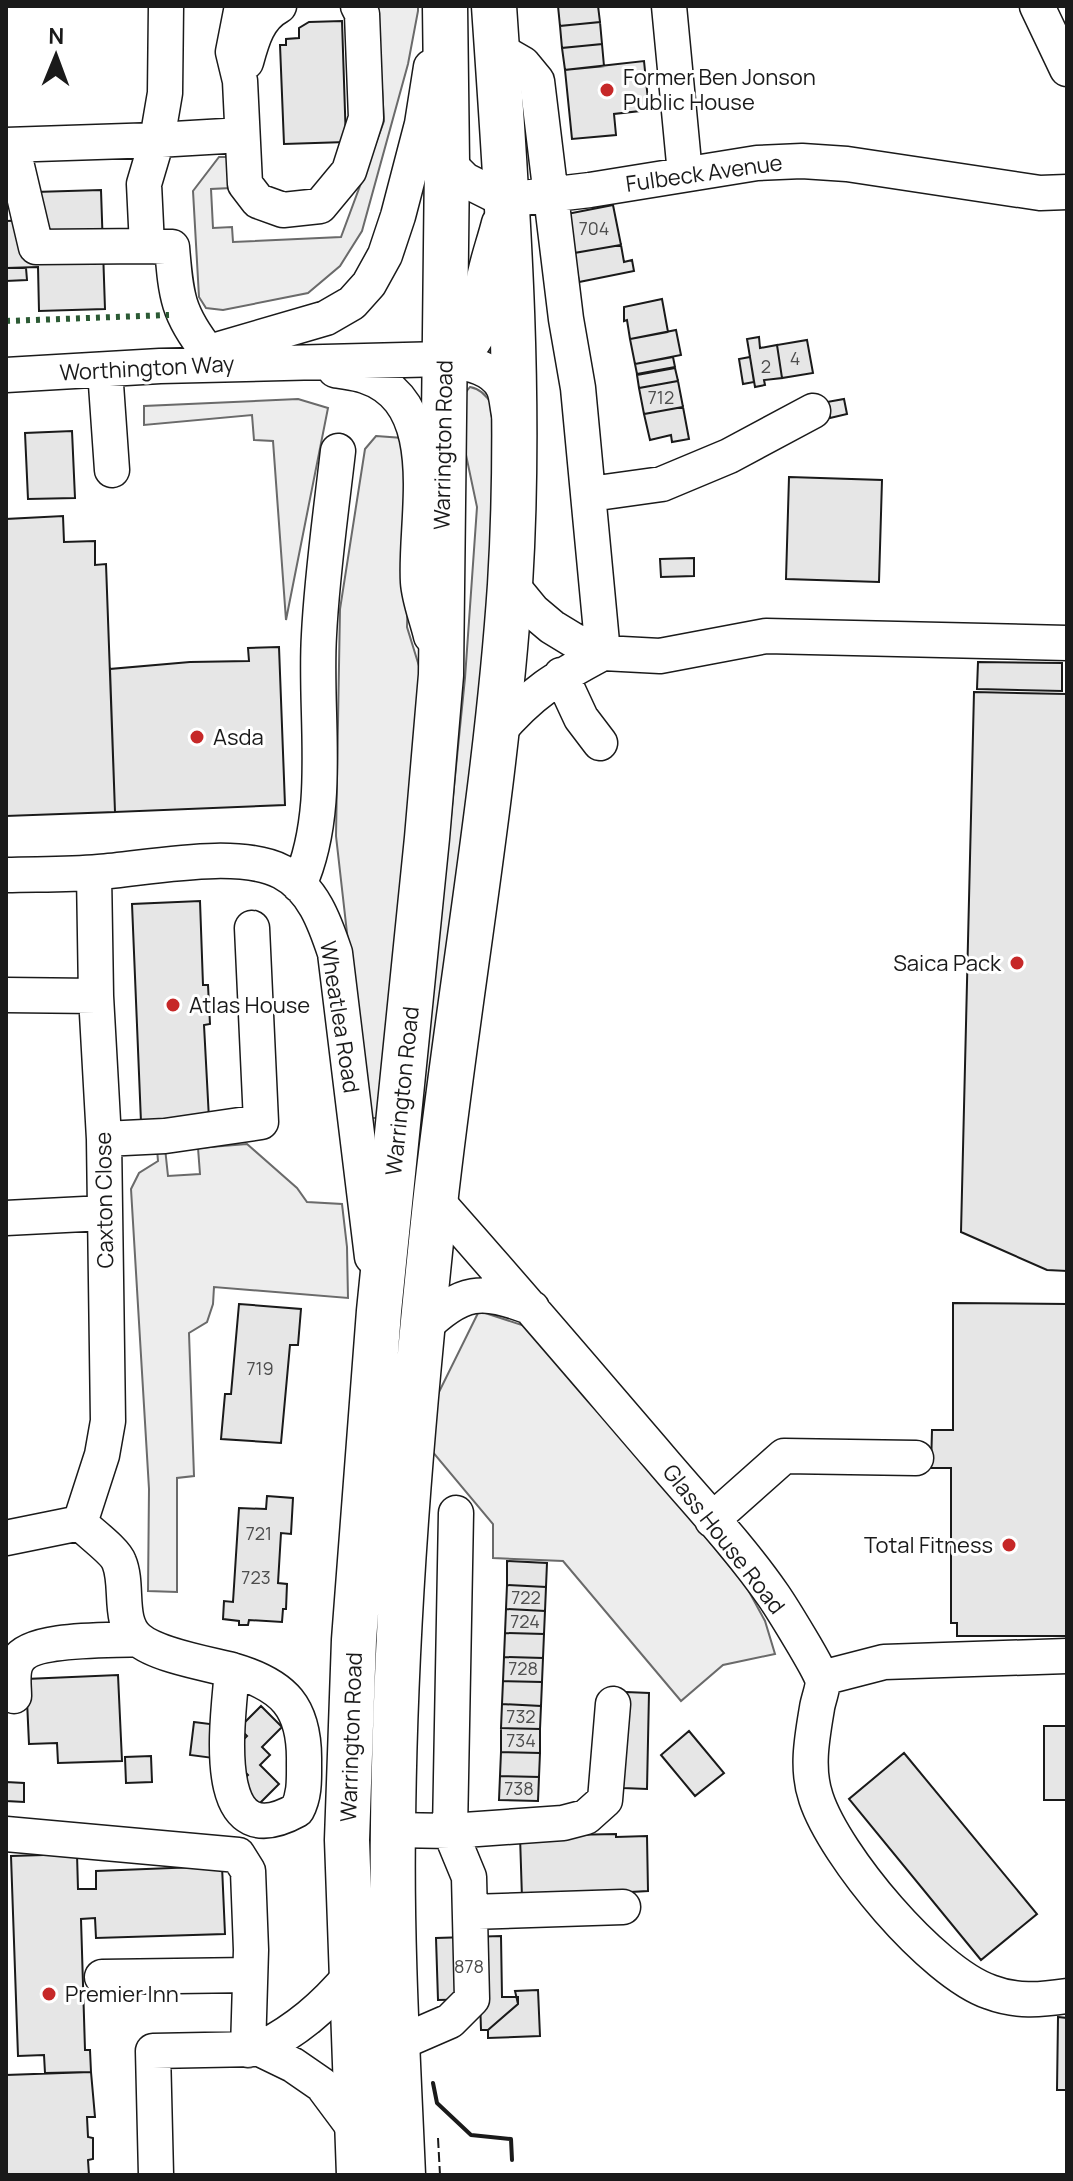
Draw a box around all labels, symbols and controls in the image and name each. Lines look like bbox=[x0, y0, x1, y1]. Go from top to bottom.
north arrow bbox=[16, 16, 96, 96]
text: N bbox=[48, 21, 65, 51]
place label: Former Ben Jonson Public House bbox=[623, 62, 816, 117]
marker: Former Ben Jonson Public House bbox=[598, 81, 616, 99]
street label: Fulbeck Avenue bbox=[624, 147, 784, 199]
house number: 704 bbox=[579, 216, 609, 240]
house number: 4 bbox=[790, 346, 800, 370]
street label: Worthington Way bbox=[59, 348, 236, 388]
house number: 2 bbox=[761, 354, 771, 378]
street label: Warrington Road bbox=[427, 360, 459, 530]
house number: 712 bbox=[648, 385, 674, 409]
place label: Asda bbox=[213, 722, 264, 752]
marker: Asda bbox=[188, 728, 206, 746]
street label: Wheatlea Road bbox=[313, 939, 367, 1095]
place label: Saica Pack bbox=[893, 948, 1002, 978]
marker: Saica Pack bbox=[1008, 954, 1026, 972]
place label: Atlas House bbox=[189, 990, 310, 1020]
marker: Atlas House bbox=[164, 996, 182, 1014]
street label: Warrington Road bbox=[378, 1005, 426, 1177]
street label: Caxton Close bbox=[88, 1131, 120, 1269]
house number: 719 bbox=[246, 1356, 274, 1380]
street label: Glass House Road bbox=[656, 1458, 792, 1620]
house number: 721 bbox=[246, 1521, 272, 1545]
place label: Total Fitness bbox=[864, 1530, 993, 1560]
marker: Total Fitness bbox=[1000, 1536, 1018, 1554]
house number: 723 bbox=[241, 1565, 271, 1589]
house number: 722 bbox=[511, 1585, 541, 1609]
house number: 724 bbox=[510, 1609, 540, 1633]
street label: Warrington Road bbox=[333, 1652, 369, 1822]
house number: 728 bbox=[508, 1656, 538, 1680]
house number: 732 bbox=[506, 1704, 536, 1728]
house number: 734 bbox=[506, 1728, 536, 1752]
house number: 738 bbox=[504, 1776, 534, 1800]
house number: 878 bbox=[454, 1954, 484, 1978]
place label: Premier Inn bbox=[65, 1979, 179, 2009]
marker: Premier Inn bbox=[40, 1985, 58, 2003]

